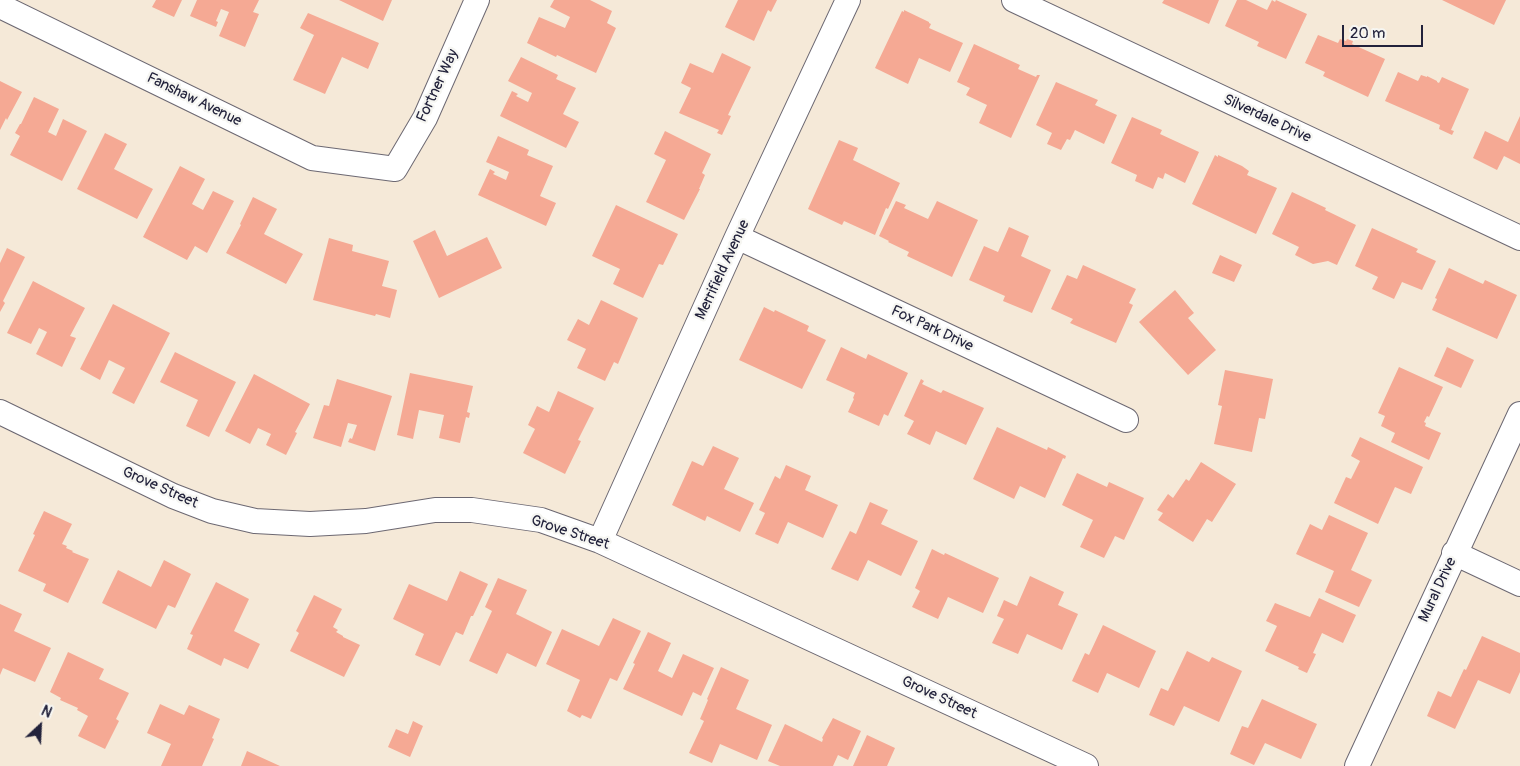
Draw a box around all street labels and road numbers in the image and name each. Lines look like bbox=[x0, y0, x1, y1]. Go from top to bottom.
street label: Fortner Way bbox=[413, 47, 463, 125]
street label: Fanshaw Avenue bbox=[144, 69, 244, 131]
street label: Silverdale Drive bbox=[1220, 91, 1314, 147]
street label: Merrifield Avenue bbox=[692, 217, 754, 323]
street label: Fox Park Drive bbox=[888, 302, 976, 356]
street label: Grove Street bbox=[119, 463, 201, 513]
street label: Grove Street bbox=[529, 512, 611, 554]
street label: Mural Drive bbox=[1415, 555, 1461, 625]
street label: Grove Street bbox=[898, 673, 980, 723]

